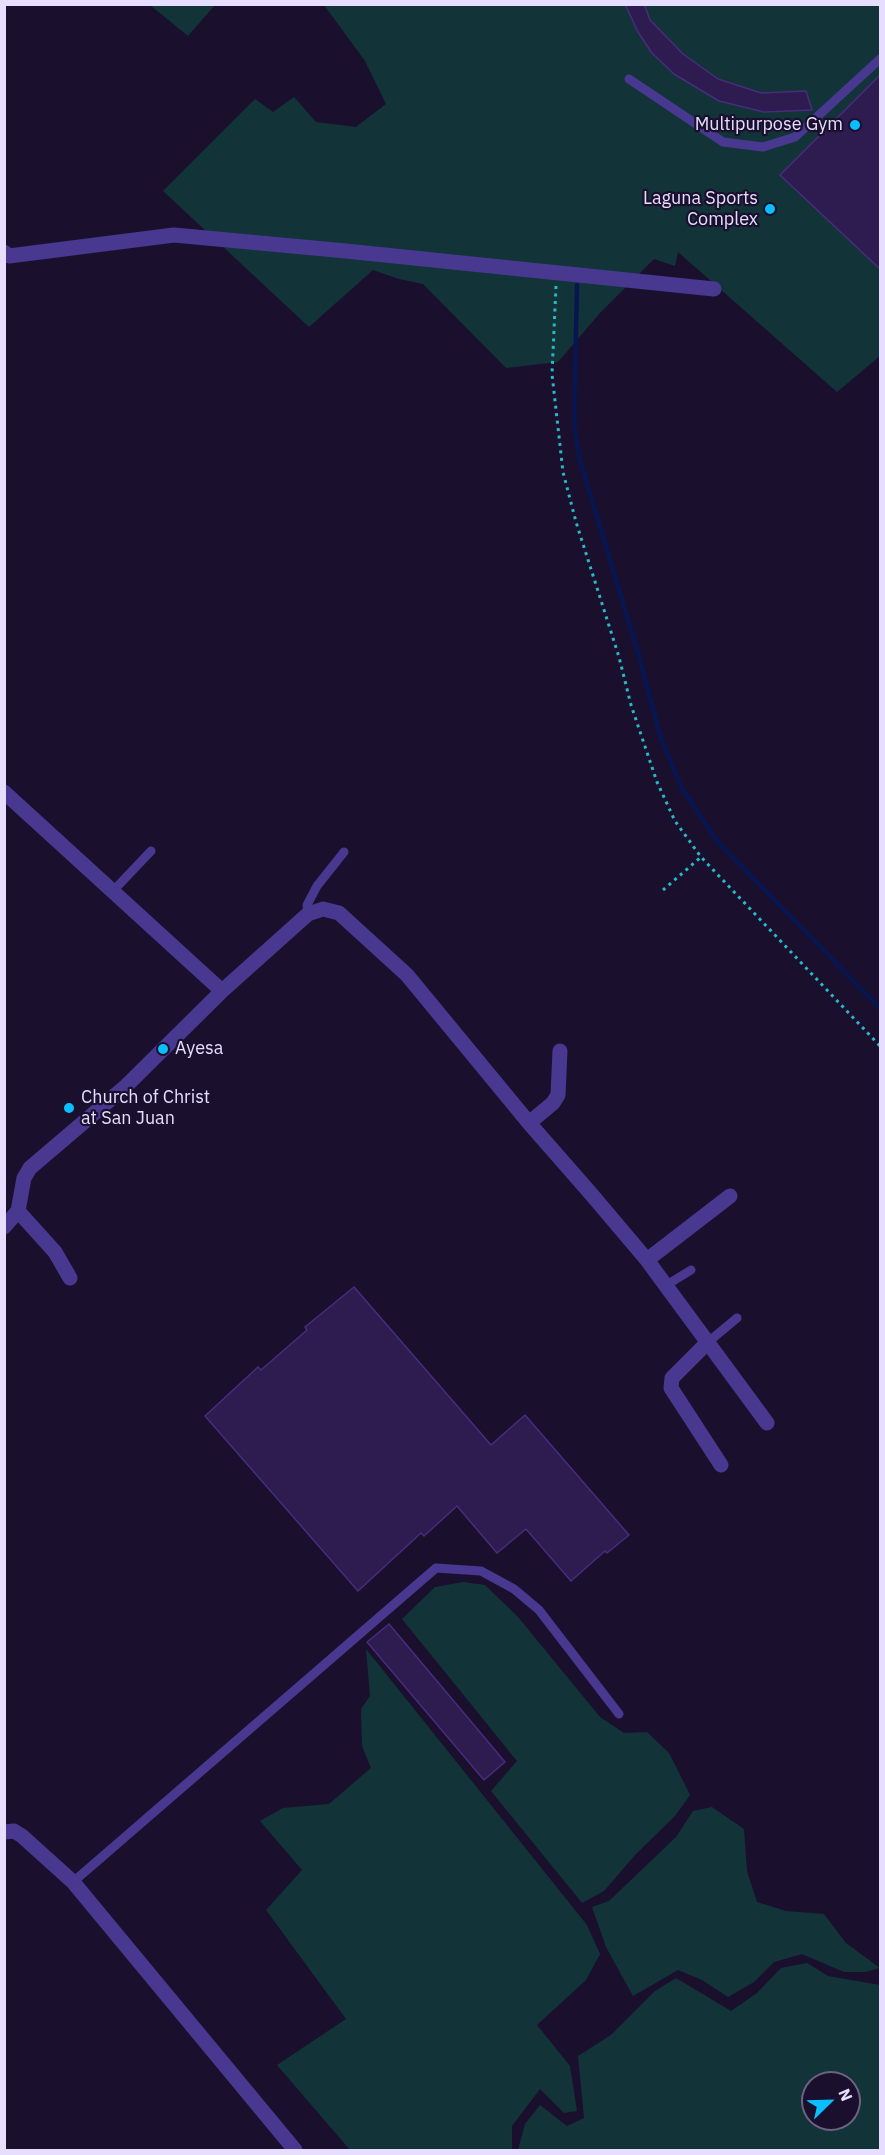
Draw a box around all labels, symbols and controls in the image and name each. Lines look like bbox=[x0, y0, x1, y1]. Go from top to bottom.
place label: Multipurpose Gym bbox=[695, 114, 843, 136]
marker: Multipurpose Gym bbox=[848, 118, 862, 132]
place label: Laguna Sports Complex bbox=[643, 188, 758, 230]
marker: Laguna Sports Complex bbox=[763, 202, 777, 216]
place label: Ayesa bbox=[175, 1038, 223, 1060]
marker: Ayesa bbox=[156, 1042, 170, 1056]
place label: Church of Christ at San Juan bbox=[81, 1087, 210, 1130]
marker: Church of Christ at San Juan bbox=[62, 1101, 76, 1115]
north arrow bbox=[801, 2071, 861, 2131]
text: N bbox=[834, 2086, 857, 2104]

